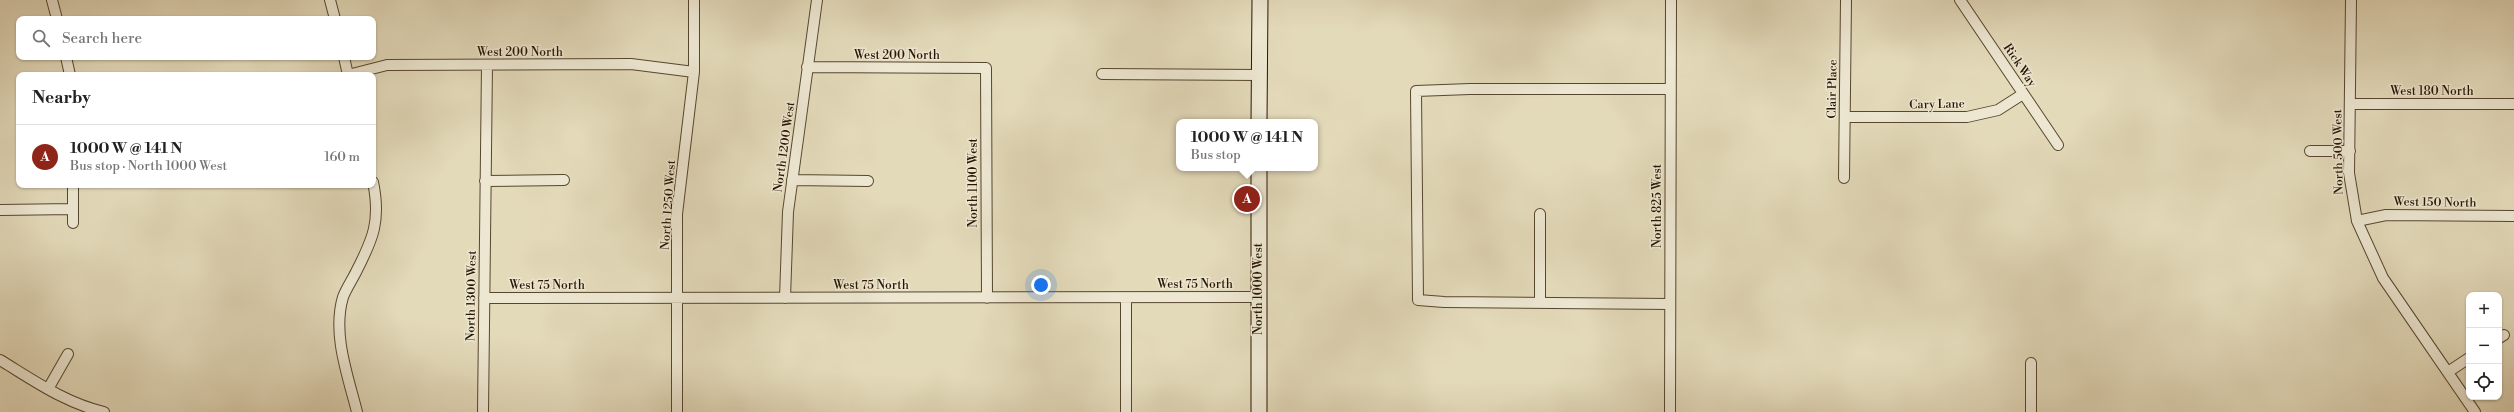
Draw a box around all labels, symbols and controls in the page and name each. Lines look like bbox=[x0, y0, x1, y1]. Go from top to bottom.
search box bbox=[16, 16, 376, 60]
icon: search bbox=[30, 27, 52, 49]
text: Search here bbox=[62, 29, 142, 48]
street label: Rick Way bbox=[2000, 41, 2040, 90]
street label: West 200 North bbox=[476, 45, 563, 60]
street label: West 200 North bbox=[853, 48, 940, 63]
street label: Clair Place bbox=[1824, 59, 1841, 119]
street label: West 180 North bbox=[2389, 84, 2474, 99]
text: Nearby bbox=[32, 87, 91, 109]
street label: Cary Lane bbox=[1909, 97, 1965, 112]
street label: North 1200 West bbox=[771, 100, 798, 193]
street label: North 500 West bbox=[2330, 108, 2347, 195]
popup bbox=[1176, 119, 1318, 171]
text: 1000 W @ 141 N bbox=[1191, 128, 1303, 147]
street label: North 1100 West bbox=[966, 137, 981, 228]
text: 1000 W @ 141 N bbox=[70, 139, 182, 158]
text: Bus stop bbox=[1191, 147, 1241, 163]
text: A bbox=[40, 149, 50, 165]
text: 160 m bbox=[324, 149, 360, 165]
text: Bus stop · North 1000 West bbox=[70, 158, 227, 174]
street label: North 1250 West bbox=[658, 159, 679, 251]
street label: North 825 West bbox=[1650, 163, 1665, 248]
pin: A bbox=[1234, 184, 1260, 214]
street label: West 150 North bbox=[2392, 194, 2477, 211]
street label: North 1000 West bbox=[1251, 242, 1266, 335]
street label: North 1300 West bbox=[463, 250, 480, 342]
your location bbox=[1031, 275, 1051, 295]
street label: West 75 North bbox=[1156, 277, 1233, 292]
street label: West 75 North bbox=[508, 278, 585, 293]
street label: West 75 North bbox=[832, 278, 909, 293]
map controls bbox=[2466, 292, 2502, 400]
button: + bbox=[2466, 292, 2502, 328]
button: − bbox=[2466, 328, 2502, 364]
button: locate bbox=[2466, 364, 2502, 400]

